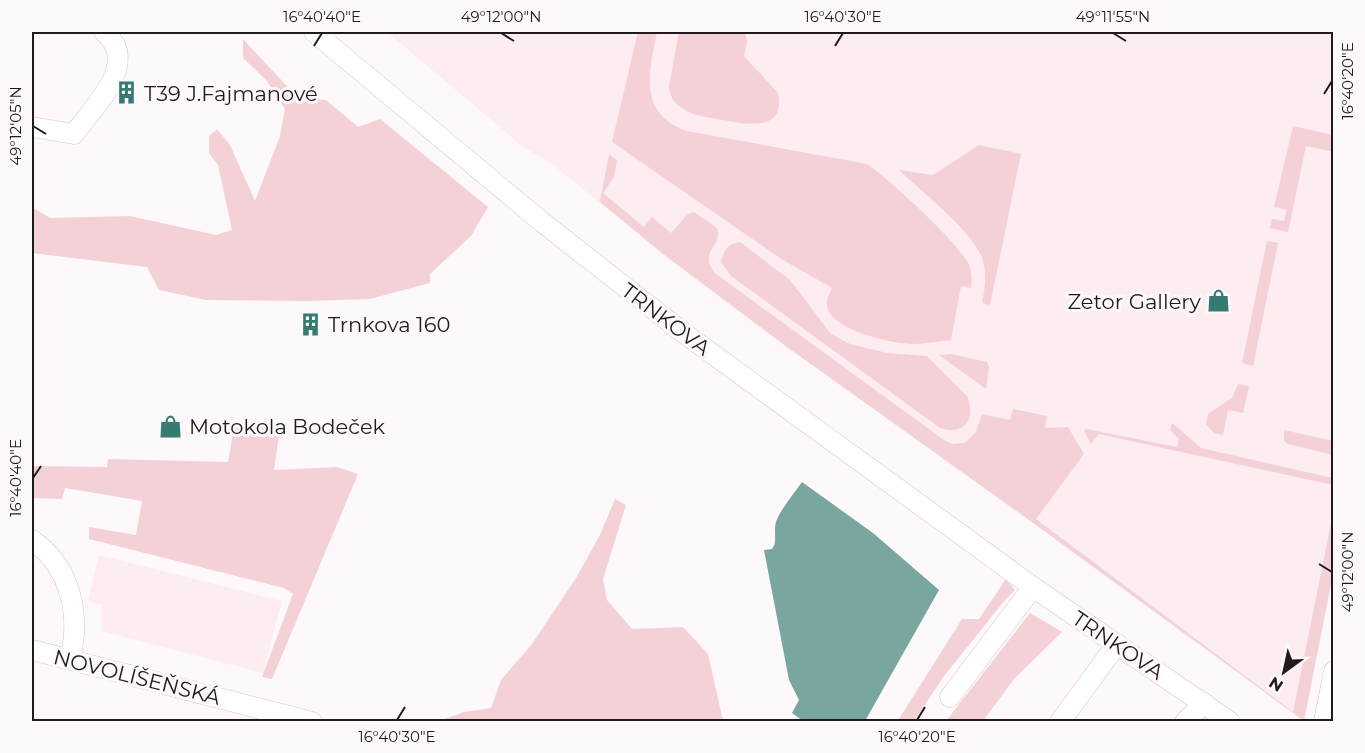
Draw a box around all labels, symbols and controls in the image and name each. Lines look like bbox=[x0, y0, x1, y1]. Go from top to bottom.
text: 16°40'40"E bbox=[283, 7, 361, 26]
text: 49°12'00"N bbox=[461, 7, 541, 26]
text: 16°40'30"E bbox=[804, 7, 882, 26]
text: 49°11'55"N bbox=[1076, 7, 1150, 26]
text: 16°40'20"E bbox=[1338, 42, 1357, 120]
building icon: T39 J.Fajmanové bbox=[113, 80, 139, 106]
place label: T39 J.Fajmanové bbox=[144, 81, 318, 106]
text: 49°12'05"N bbox=[6, 86, 25, 166]
street label: TRNKOVA bbox=[617, 278, 716, 361]
shop icon: Zetor Gallery bbox=[1206, 288, 1232, 314]
place label: Zetor Gallery bbox=[1067, 289, 1202, 314]
building icon: Trnkova 160 bbox=[297, 311, 323, 337]
place label: Trnkova 160 bbox=[328, 312, 450, 337]
shop icon: Motokola Bodeček bbox=[158, 413, 184, 439]
place label: Motokola Bodeček bbox=[189, 414, 386, 439]
text: 16°40'40"E bbox=[6, 439, 25, 517]
text: 49°12'00"N bbox=[1338, 532, 1357, 612]
street label: TRNKOVA bbox=[1068, 605, 1169, 685]
north arrow bbox=[1254, 642, 1314, 702]
street label: NOVOLÍŠEŇSKÁ bbox=[51, 644, 224, 710]
text: N bbox=[1266, 673, 1287, 696]
text: 16°40'30"E bbox=[358, 727, 436, 746]
text: 16°40'20"E bbox=[878, 727, 956, 746]

